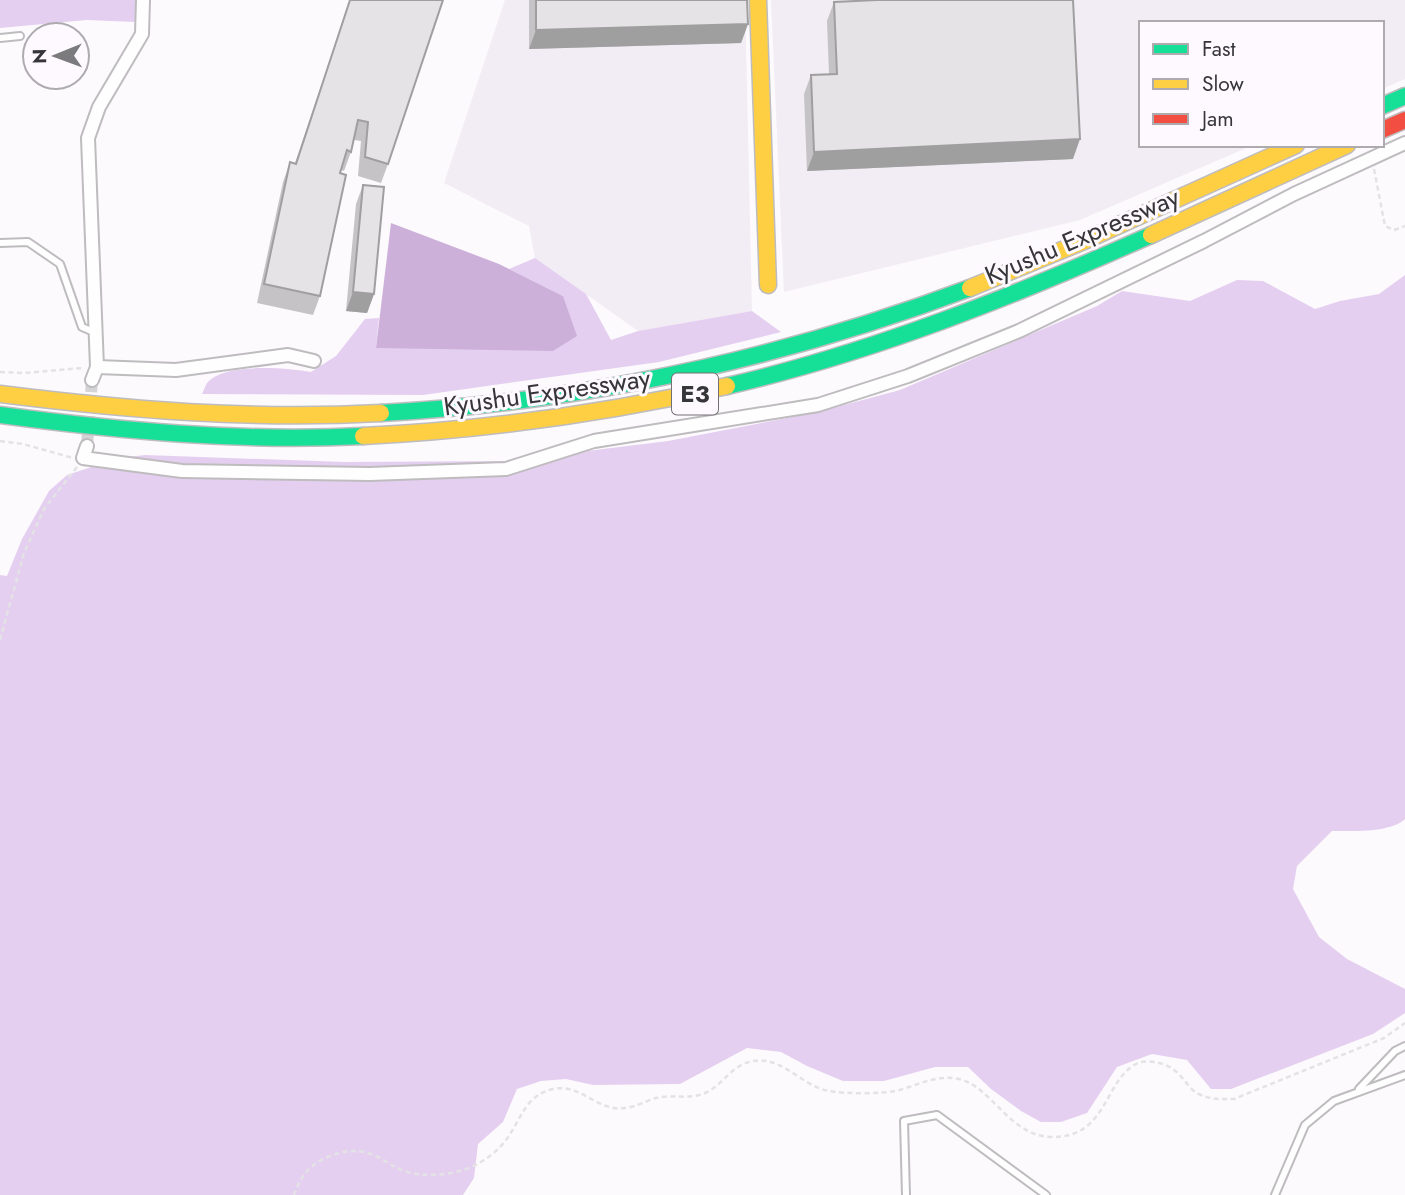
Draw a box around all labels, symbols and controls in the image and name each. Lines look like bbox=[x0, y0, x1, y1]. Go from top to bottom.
north arrow bbox=[21, 21, 91, 91]
legend bbox=[1139, 21, 1384, 147]
text: Fast bbox=[1202, 34, 1235, 64]
text: N bbox=[26, 49, 53, 64]
text: Slow bbox=[1202, 69, 1244, 99]
text: Jam bbox=[1199, 104, 1234, 134]
street label: Kyushu Expressway bbox=[979, 178, 1186, 294]
street label: Kyushu Expressway bbox=[441, 359, 653, 425]
road number: E3 bbox=[672, 374, 718, 414]

